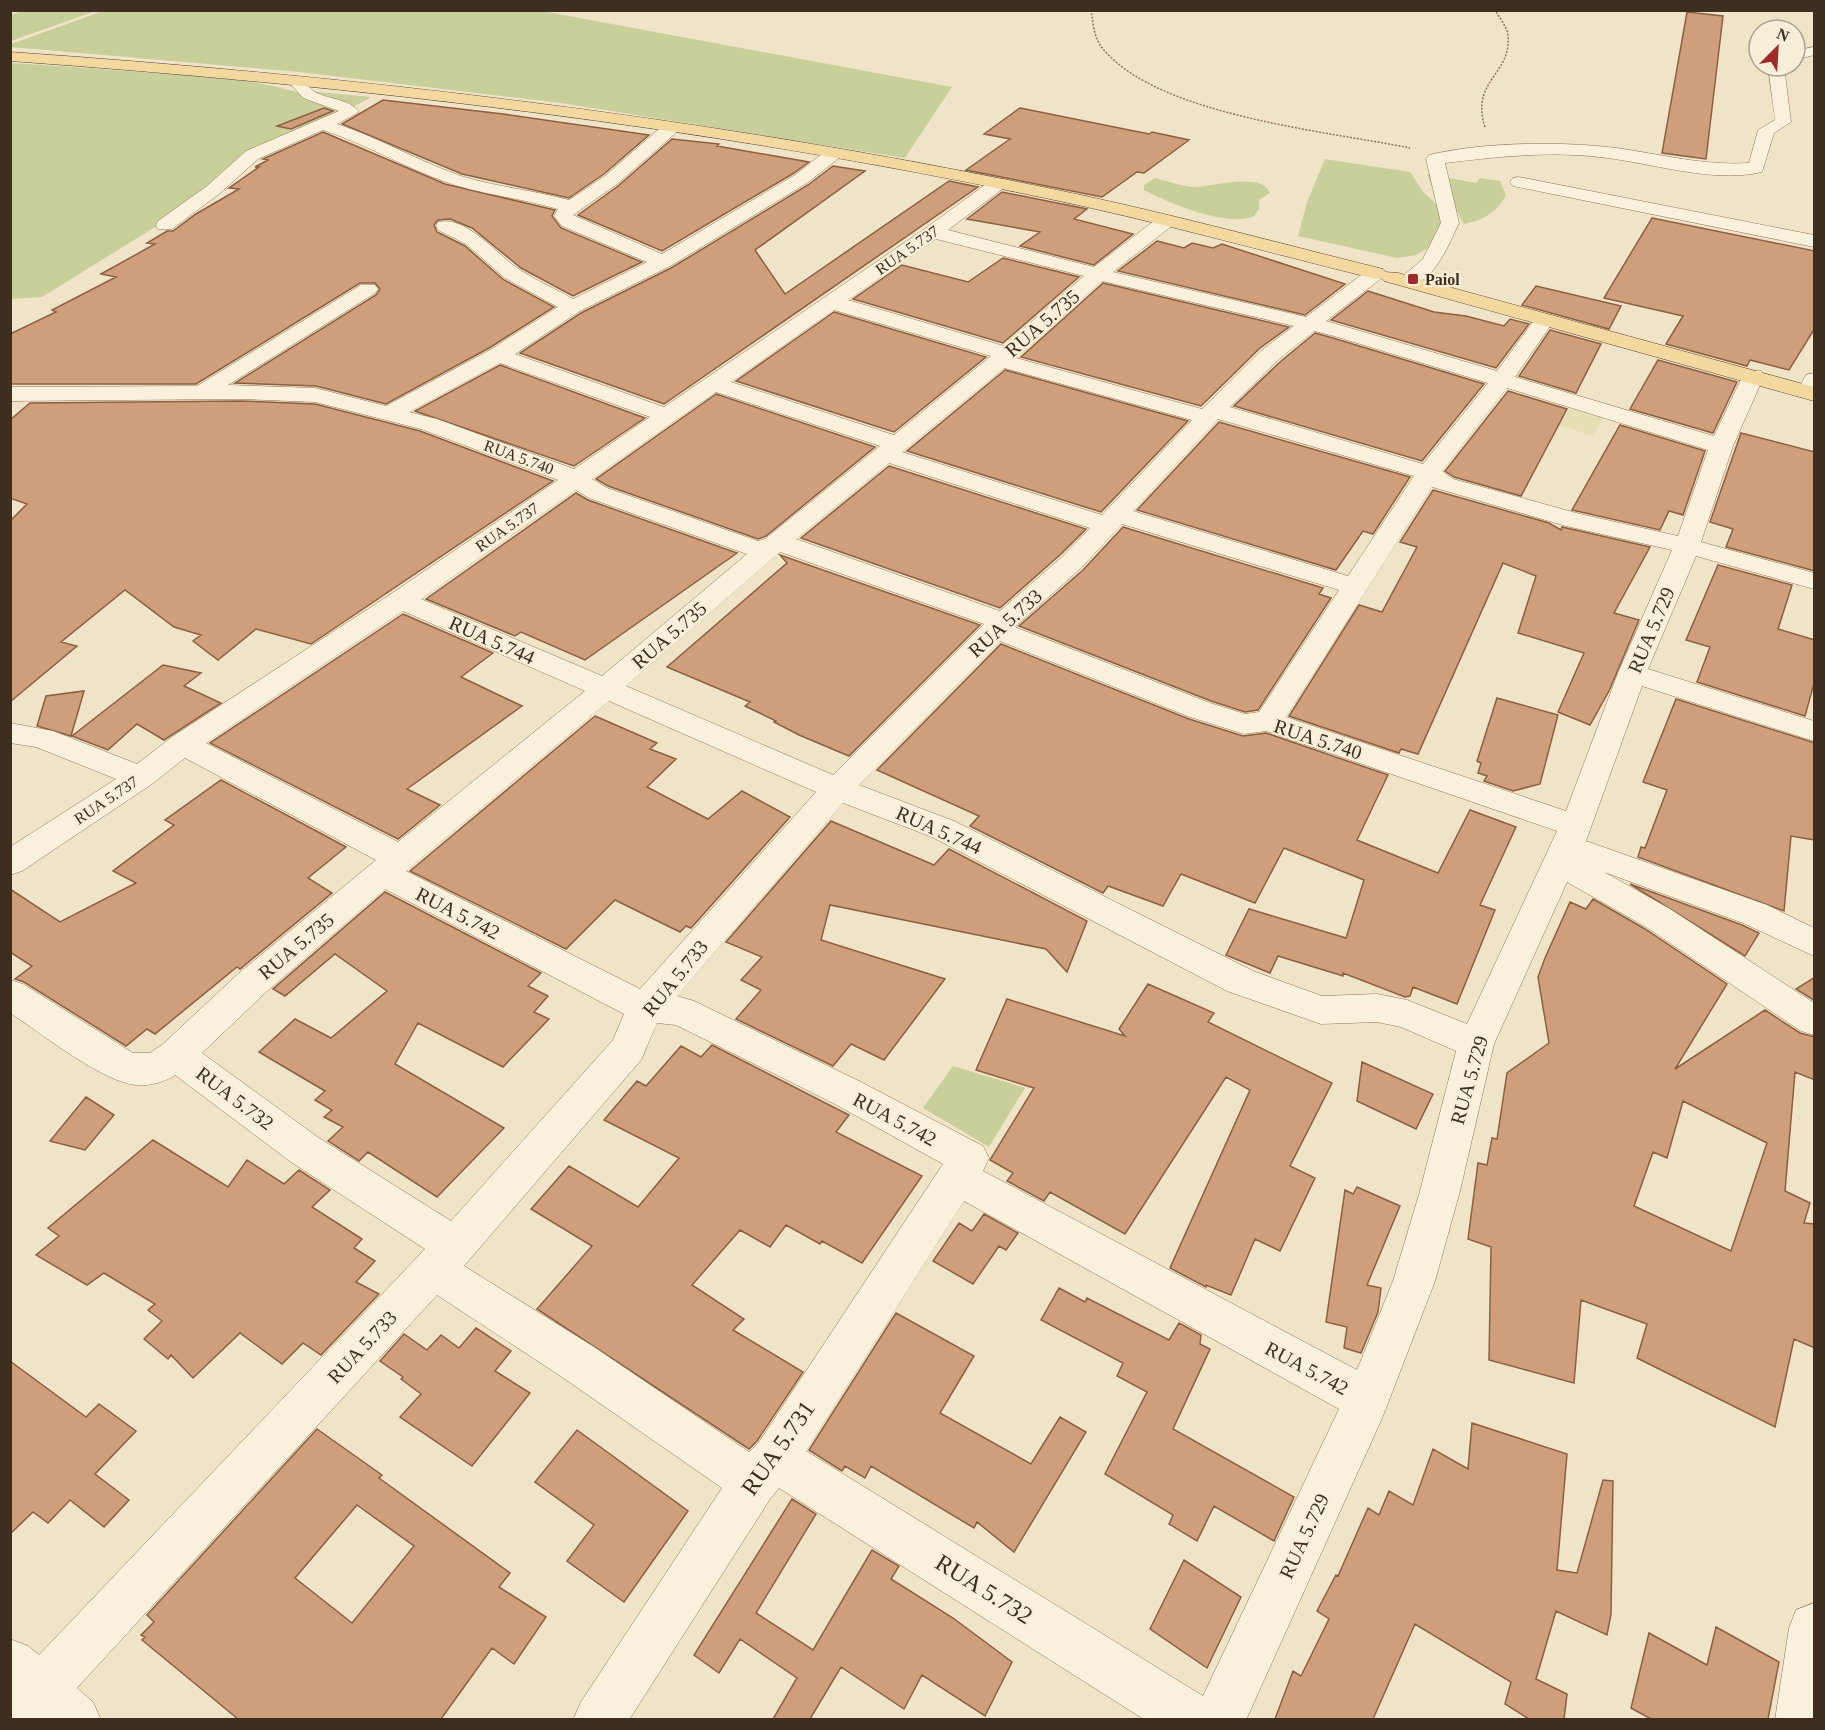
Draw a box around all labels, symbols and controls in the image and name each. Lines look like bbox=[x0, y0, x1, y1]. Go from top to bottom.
north arrow bbox=[1747, 18, 1807, 78]
text: N bbox=[1774, 25, 1792, 45]
street label: RUA 5.737 bbox=[872, 222, 942, 278]
place label: Paiol bbox=[1425, 271, 1460, 288]
marker: Paiol bbox=[1406, 272, 1420, 286]
street label: RUA 5.735 bbox=[1000, 285, 1084, 361]
street label: RUA 5.740 bbox=[482, 437, 556, 477]
street label: RUA 5.737 bbox=[472, 499, 542, 555]
street label: RUA 5.733 bbox=[964, 584, 1046, 662]
street label: RUA 5.729 bbox=[1623, 584, 1679, 676]
street label: RUA 5.735 bbox=[627, 597, 711, 673]
street label: RUA 5.744 bbox=[446, 611, 538, 669]
street label: RUA 5.740 bbox=[1271, 714, 1365, 764]
street label: RUA 5.737 bbox=[71, 773, 141, 827]
street label: RUA 5.744 bbox=[893, 801, 985, 859]
street label: RUA 5.742 bbox=[412, 883, 504, 943]
street label: RUA 5.735 bbox=[254, 908, 338, 984]
street label: RUA 5.733 bbox=[638, 936, 712, 1020]
street label: RUA 5.729 bbox=[1446, 1033, 1492, 1127]
street label: RUA 5.732 bbox=[192, 1062, 278, 1134]
street label: RUA 5.742 bbox=[850, 1088, 940, 1150]
street label: RUA 5.733 bbox=[323, 1306, 401, 1388]
street label: RUA 5.742 bbox=[1262, 1337, 1352, 1399]
street label: RUA 5.731 bbox=[736, 1396, 820, 1500]
street label: RUA 5.729 bbox=[1275, 1490, 1333, 1582]
street label: RUA 5.732 bbox=[931, 1549, 1037, 1629]

